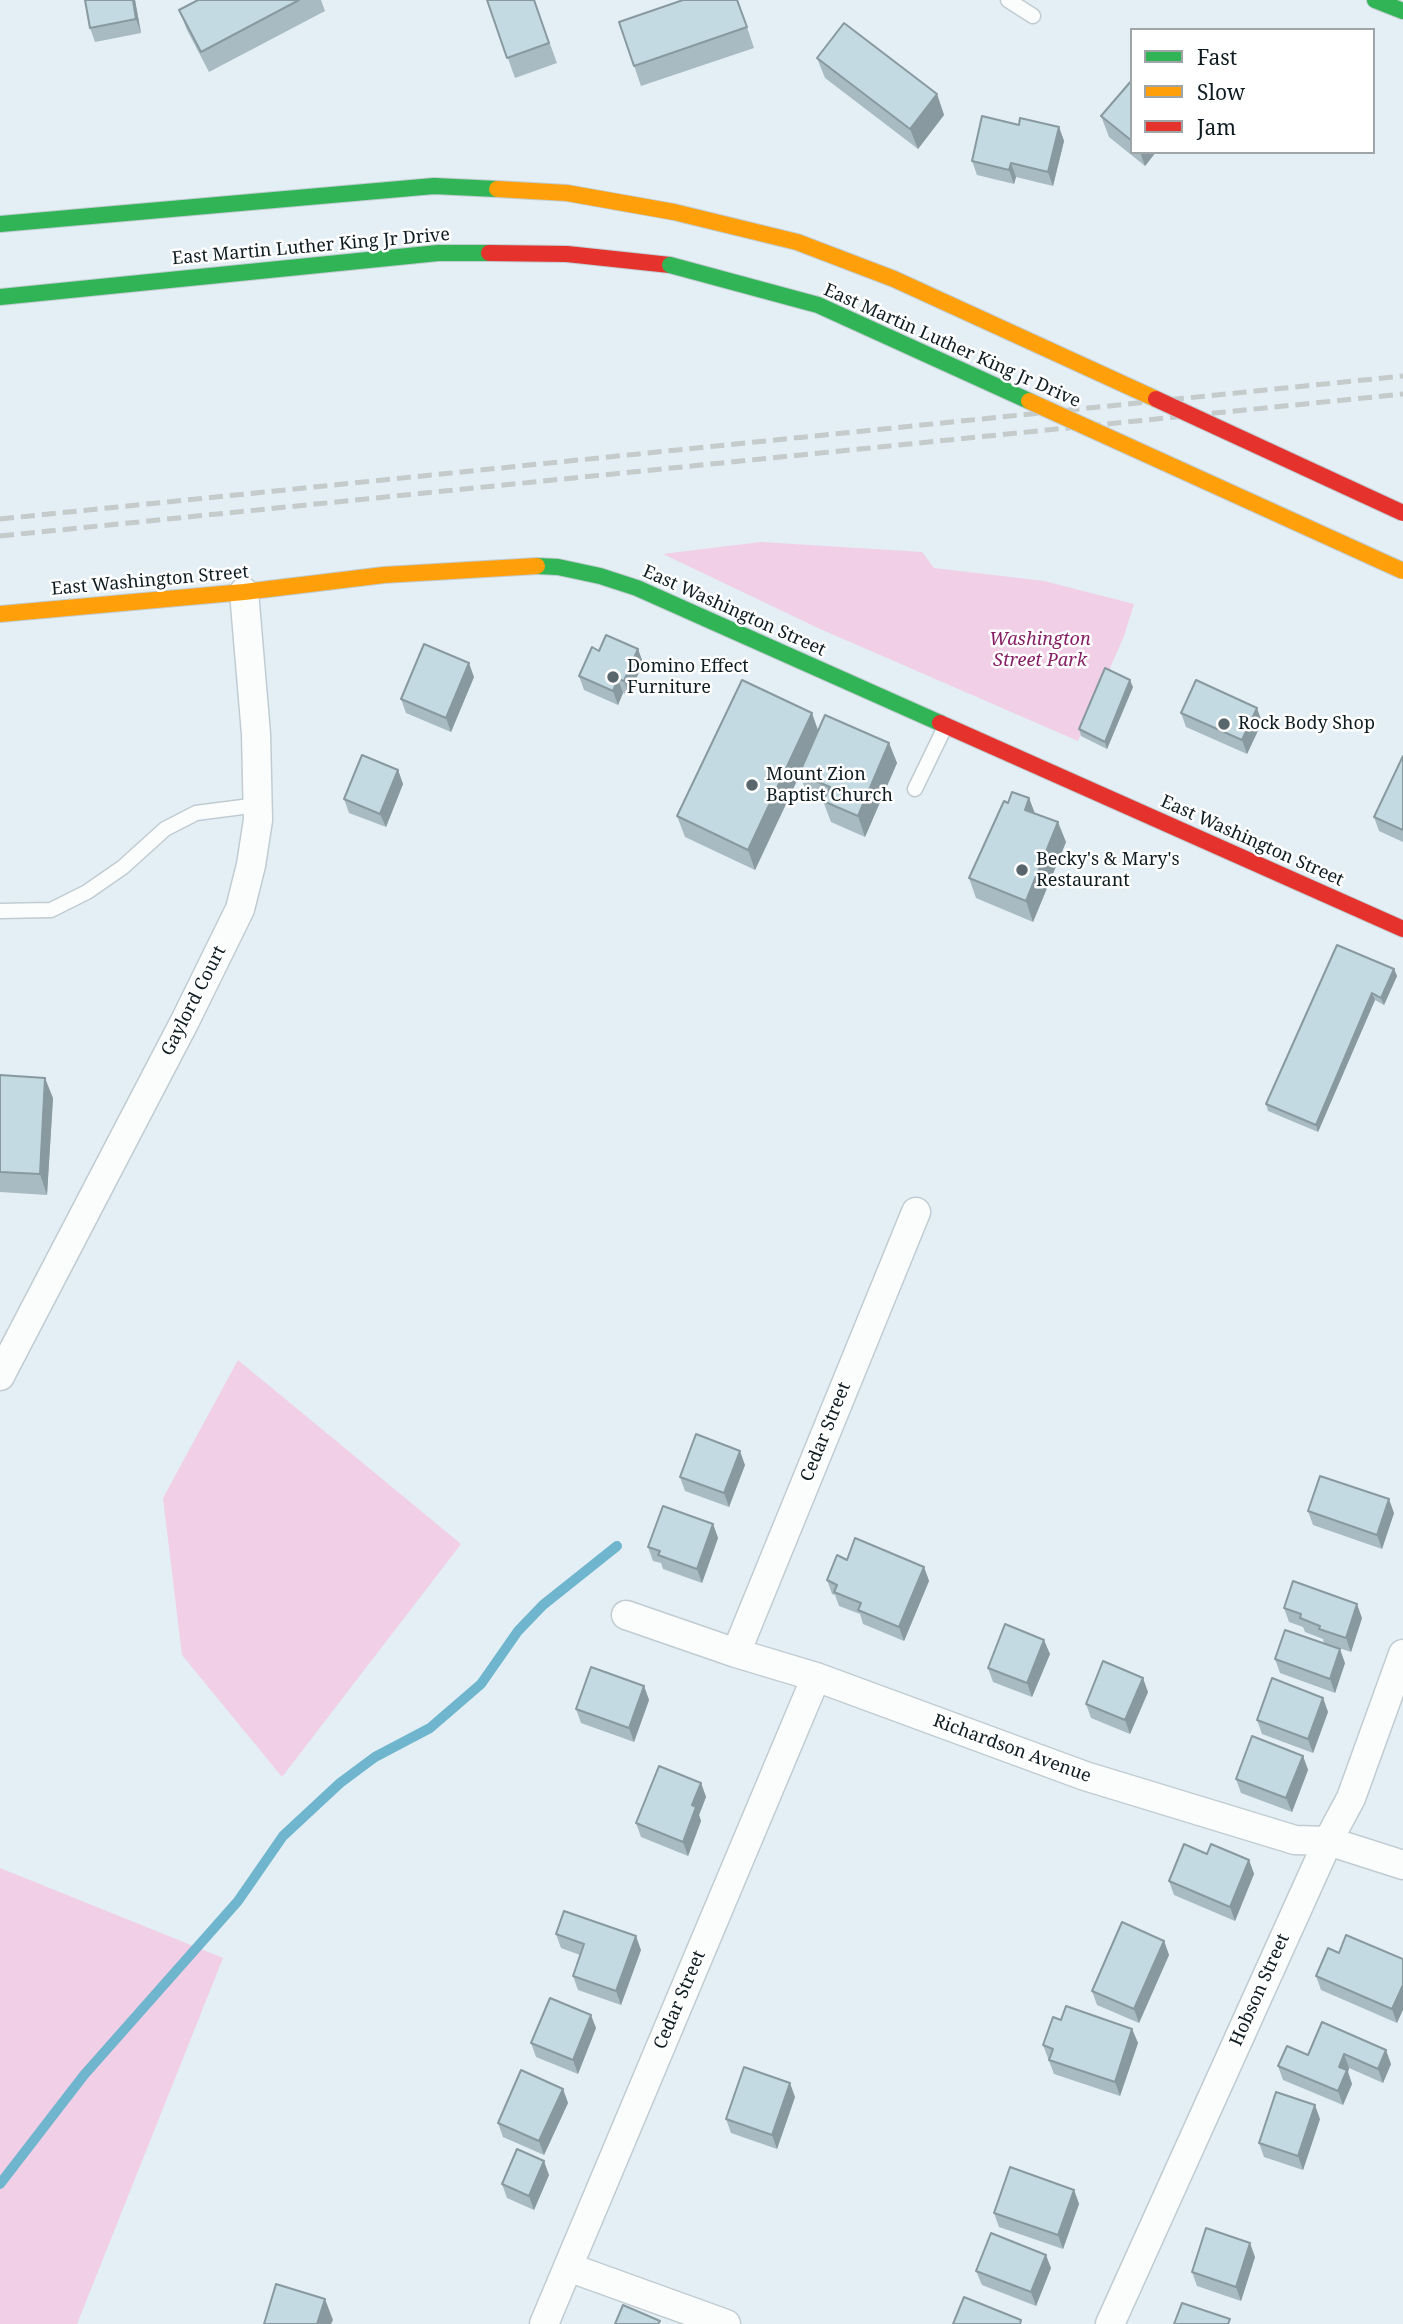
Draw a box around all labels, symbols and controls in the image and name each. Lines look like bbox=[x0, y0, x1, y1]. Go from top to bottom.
legend bbox=[1130, 28, 1375, 154]
text: Fast bbox=[1197, 43, 1237, 71]
text: Slow bbox=[1197, 78, 1245, 106]
text: Jam bbox=[1197, 113, 1236, 141]
street label: East Martin Luther King Jr Drive bbox=[171, 224, 451, 270]
street label: East Martin Luther King Jr Drive bbox=[820, 279, 1084, 413]
street label: East Washington Street bbox=[639, 561, 829, 661]
street label: East Washington Street bbox=[50, 562, 250, 600]
park label: Washington Street Park bbox=[989, 629, 1091, 672]
place label: Domino Effect Furniture bbox=[627, 656, 749, 698]
marker: Domino Effect Furniture bbox=[605, 669, 621, 685]
place label: Rock Body Shop bbox=[1238, 713, 1375, 735]
marker: Rock Body Shop bbox=[1216, 716, 1232, 732]
place label: Mount Zion Baptist Church bbox=[766, 764, 893, 806]
marker: Mount Zion Baptist Church bbox=[744, 777, 760, 793]
street label: East Washington Street bbox=[1157, 791, 1347, 891]
place label: Becky's & Mary's Restaurant bbox=[1036, 849, 1179, 892]
marker: Becky's & Mary's Restaurant bbox=[1014, 862, 1030, 878]
street label: Gaylord Court bbox=[157, 942, 231, 1060]
street label: Cedar Street bbox=[796, 1379, 856, 1485]
street label: Richardson Avenue bbox=[930, 1710, 1094, 1788]
street label: Hobson Street bbox=[1226, 1930, 1294, 2050]
street label: Cedar Street bbox=[650, 1947, 710, 2053]

